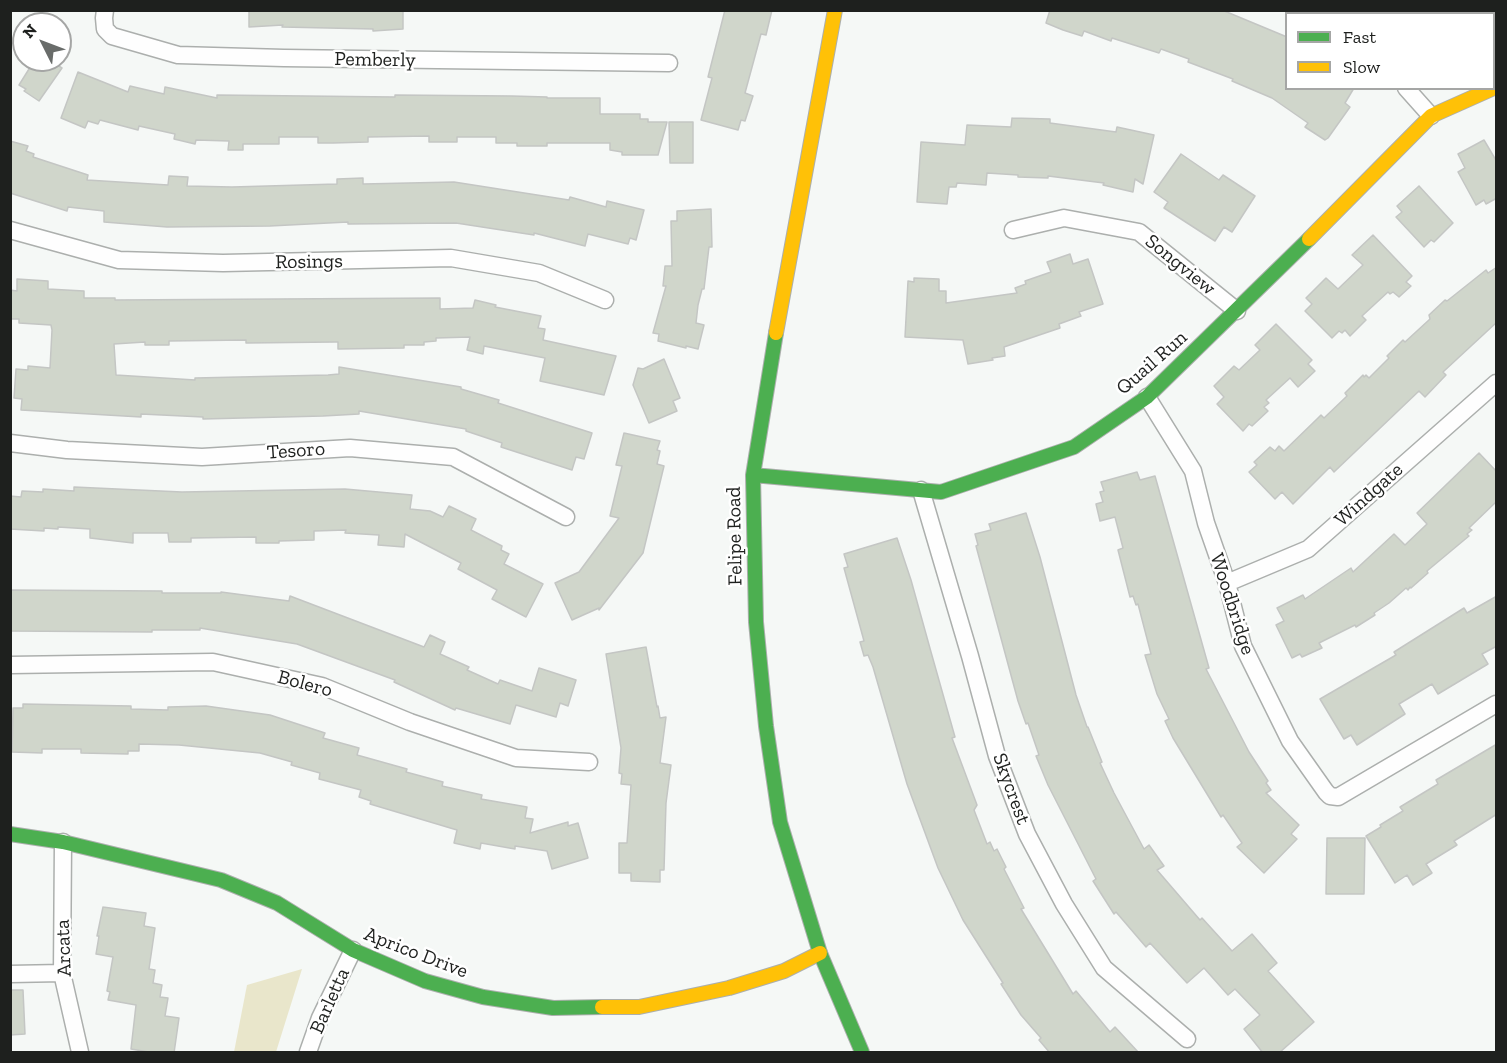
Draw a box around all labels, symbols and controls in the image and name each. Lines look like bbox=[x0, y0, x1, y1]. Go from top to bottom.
north arrow bbox=[12, 12, 72, 72]
legend bbox=[1285, 12, 1495, 90]
text: N bbox=[19, 20, 41, 42]
text: Fast bbox=[1343, 26, 1376, 48]
street label: Pemberly bbox=[334, 47, 416, 73]
text: Slow bbox=[1343, 56, 1380, 78]
street label: Songview bbox=[1140, 229, 1220, 301]
street label: Rosings bbox=[275, 249, 343, 275]
street label: Quail Run bbox=[1112, 326, 1192, 400]
street label: Tesoro bbox=[266, 437, 326, 465]
street label: Windgate bbox=[1330, 458, 1408, 532]
street label: Felipe Road bbox=[722, 486, 748, 586]
street label: Woodbridge bbox=[1204, 550, 1260, 658]
street label: Bolero bbox=[275, 665, 335, 703]
street label: Skycrest bbox=[987, 750, 1035, 828]
street label: Arcata bbox=[51, 919, 77, 977]
street label: Aprico Drive bbox=[361, 922, 471, 984]
street label: Barletta bbox=[305, 965, 355, 1037]

